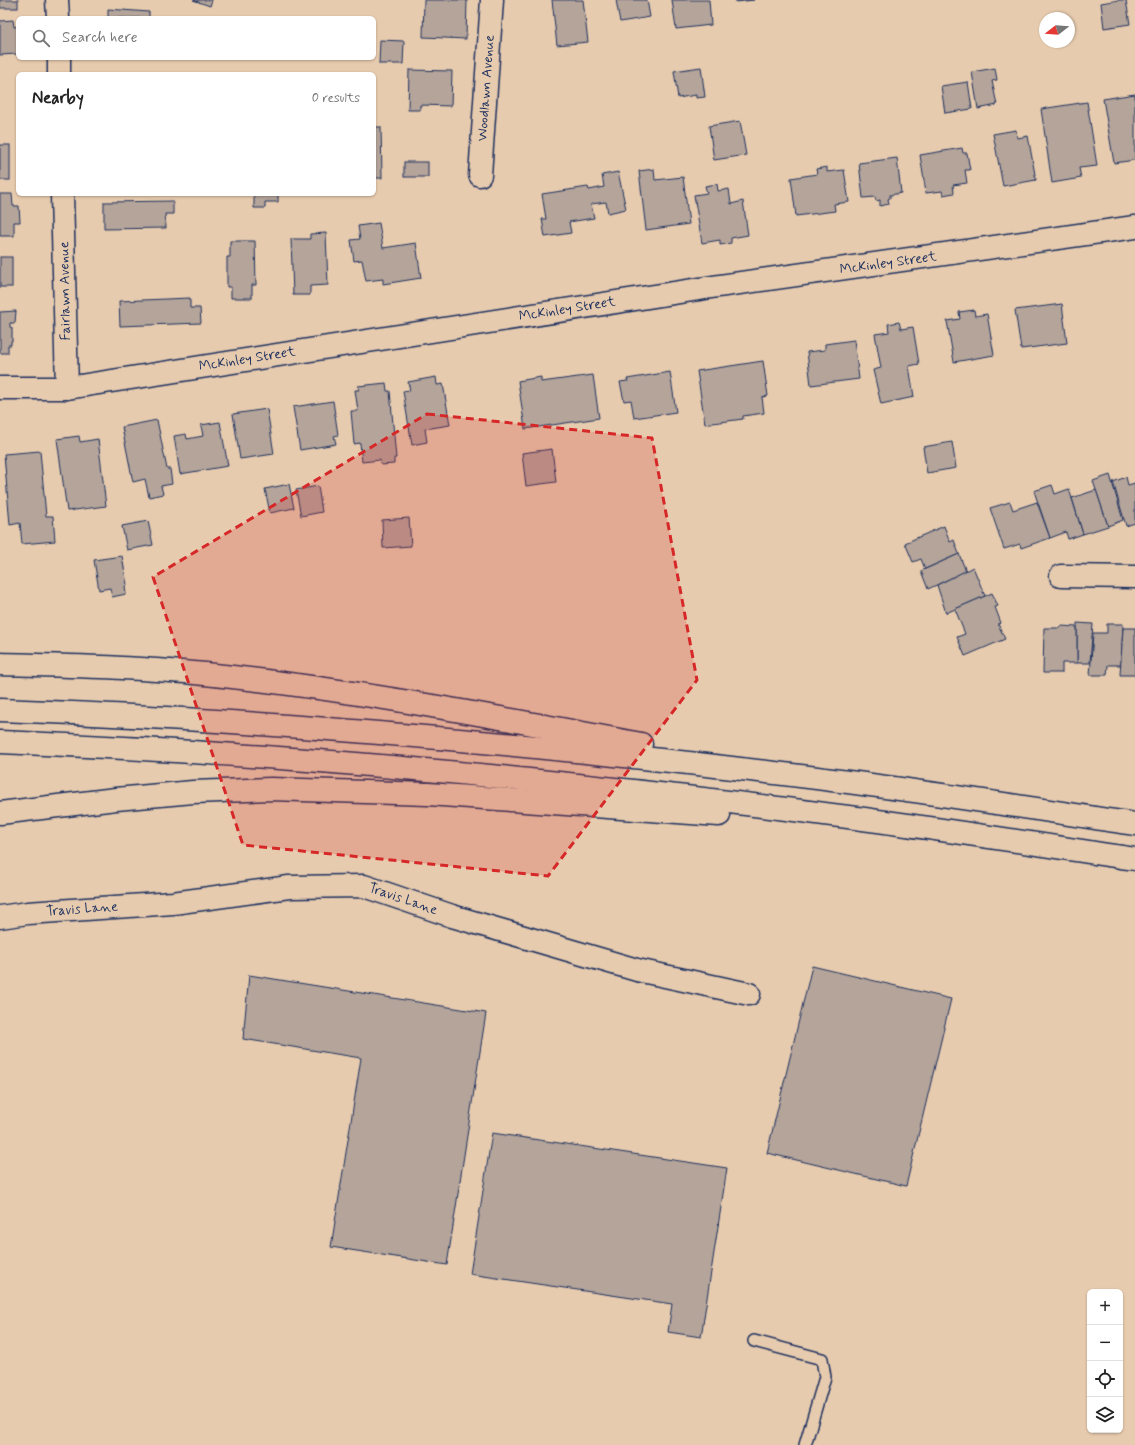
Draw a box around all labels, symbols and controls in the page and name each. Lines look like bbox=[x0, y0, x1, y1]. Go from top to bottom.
north arrow bbox=[1039, 12, 1075, 48]
search box bbox=[16, 16, 376, 60]
icon: search bbox=[30, 27, 52, 49]
text: Search here bbox=[62, 28, 138, 48]
street label: Woodlawn Avenue bbox=[473, 34, 499, 142]
text: Nearby bbox=[32, 87, 84, 109]
text: 0 results bbox=[312, 90, 360, 107]
street label: Fairlawn Avenue bbox=[55, 241, 75, 341]
street label: McKinley Street bbox=[838, 247, 938, 279]
street label: McKinley Street bbox=[517, 292, 617, 326]
street label: McKinley Street bbox=[197, 342, 297, 376]
street label: Travis Lane bbox=[366, 879, 440, 919]
street label: Travis Lane bbox=[46, 898, 119, 920]
map controls bbox=[1087, 1289, 1123, 1433]
button: + bbox=[1087, 1289, 1123, 1325]
button: − bbox=[1087, 1325, 1123, 1361]
button: locate bbox=[1087, 1361, 1123, 1397]
button: layers bbox=[1087, 1397, 1123, 1433]

